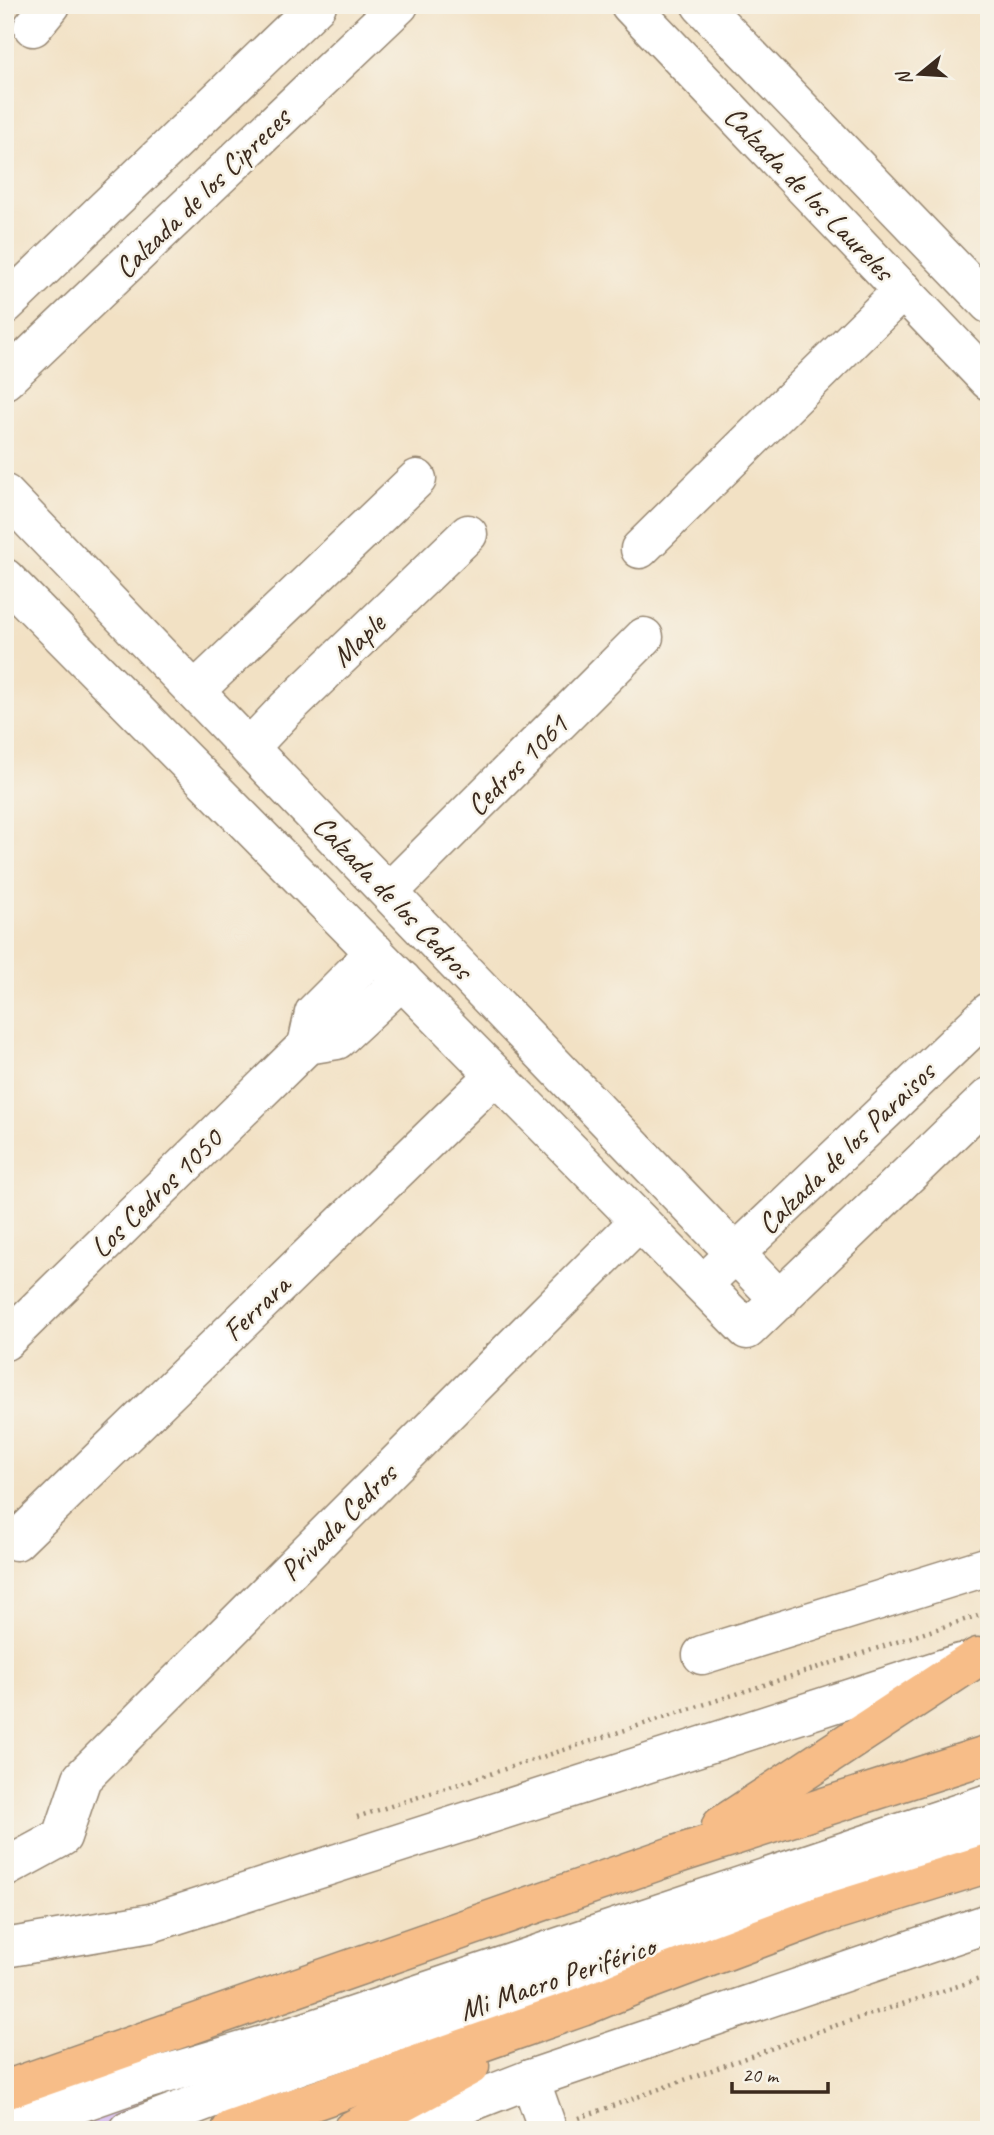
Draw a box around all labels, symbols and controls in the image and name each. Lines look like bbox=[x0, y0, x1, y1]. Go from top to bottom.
north arrow bbox=[886, 38, 956, 108]
text: N bbox=[891, 67, 918, 88]
street label: Calzada de los Laureles bbox=[716, 97, 904, 291]
street label: Calzada de los Cipreces bbox=[106, 98, 300, 287]
street label: Maple bbox=[323, 604, 395, 675]
street label: Cedros 1061 bbox=[458, 705, 577, 824]
street label: Calzada de los Cedros bbox=[305, 807, 483, 989]
street label: Calzada de los Paraisos bbox=[749, 1052, 945, 1242]
street label: Los Cedros 1050 bbox=[82, 1119, 232, 1266]
street label: Ferrara bbox=[214, 1265, 300, 1349]
street label: Privada Cedros bbox=[271, 1453, 407, 1589]
street label: Mi Macro Periférico bbox=[454, 1926, 663, 2029]
scale bar bbox=[732, 2051, 828, 2095]
text: 20 m bbox=[742, 2062, 780, 2088]

